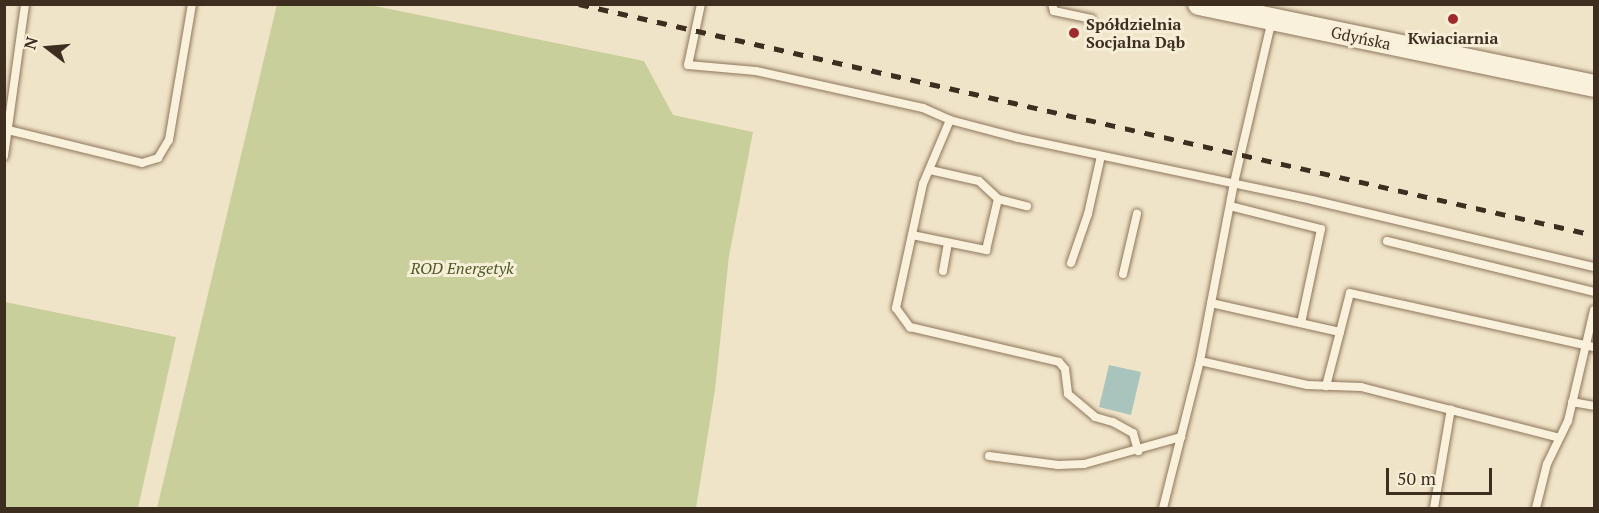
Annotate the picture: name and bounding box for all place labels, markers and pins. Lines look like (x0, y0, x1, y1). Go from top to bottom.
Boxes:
marker: Kwiaciarnia (1446, 12, 1460, 26)
place label: Spółdzielnia Socjalna Dąb (1086, 14, 1185, 52)
marker: Spółdzielnia Socjalna Dąb (1067, 26, 1081, 40)
place label: Kwiaciarnia (1408, 28, 1498, 48)

